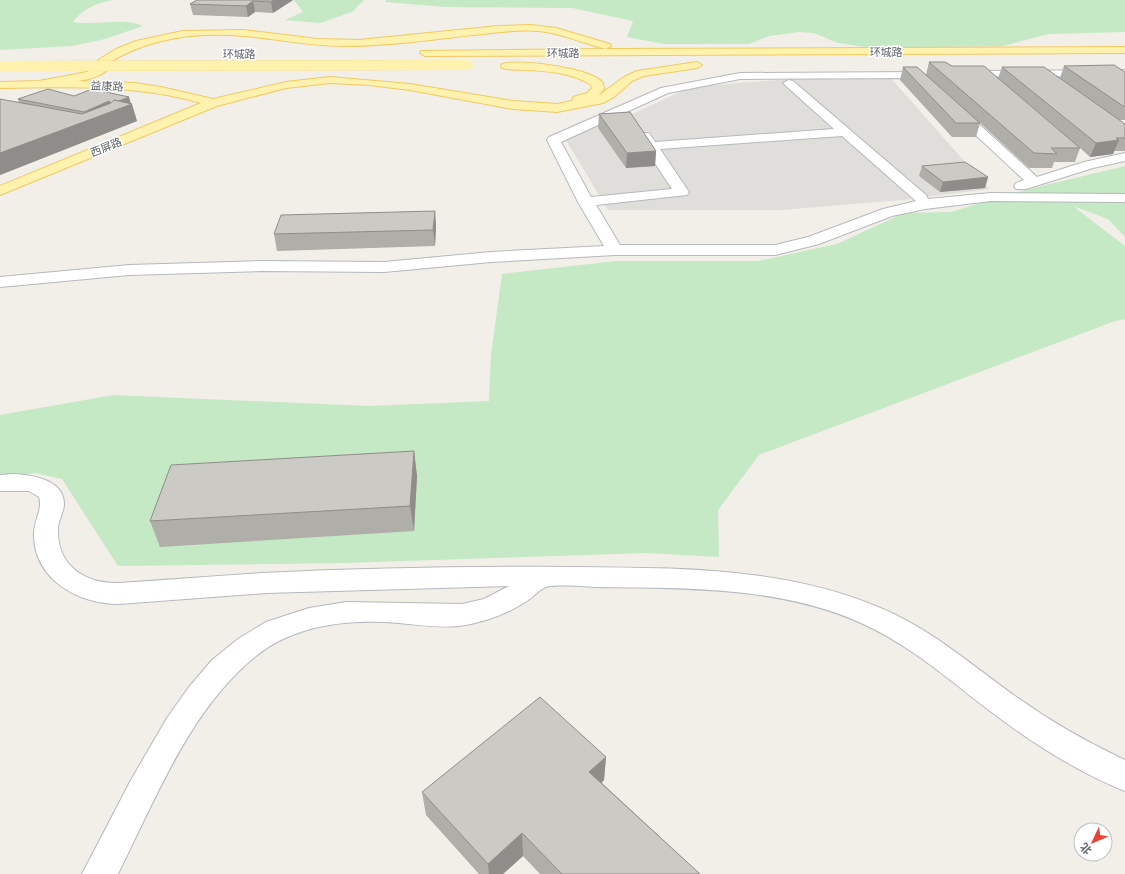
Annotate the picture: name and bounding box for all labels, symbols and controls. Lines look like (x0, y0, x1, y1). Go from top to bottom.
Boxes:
street label: 环城路 (870, 46, 903, 59)
street label: 环城路 (547, 47, 580, 60)
street label: 环城路 (223, 48, 256, 61)
street label: 益康路 (90, 79, 124, 94)
street label: 西屏路 (88, 135, 124, 160)
north arrow (1073, 822, 1113, 862)
text: 北 (1078, 840, 1095, 857)

